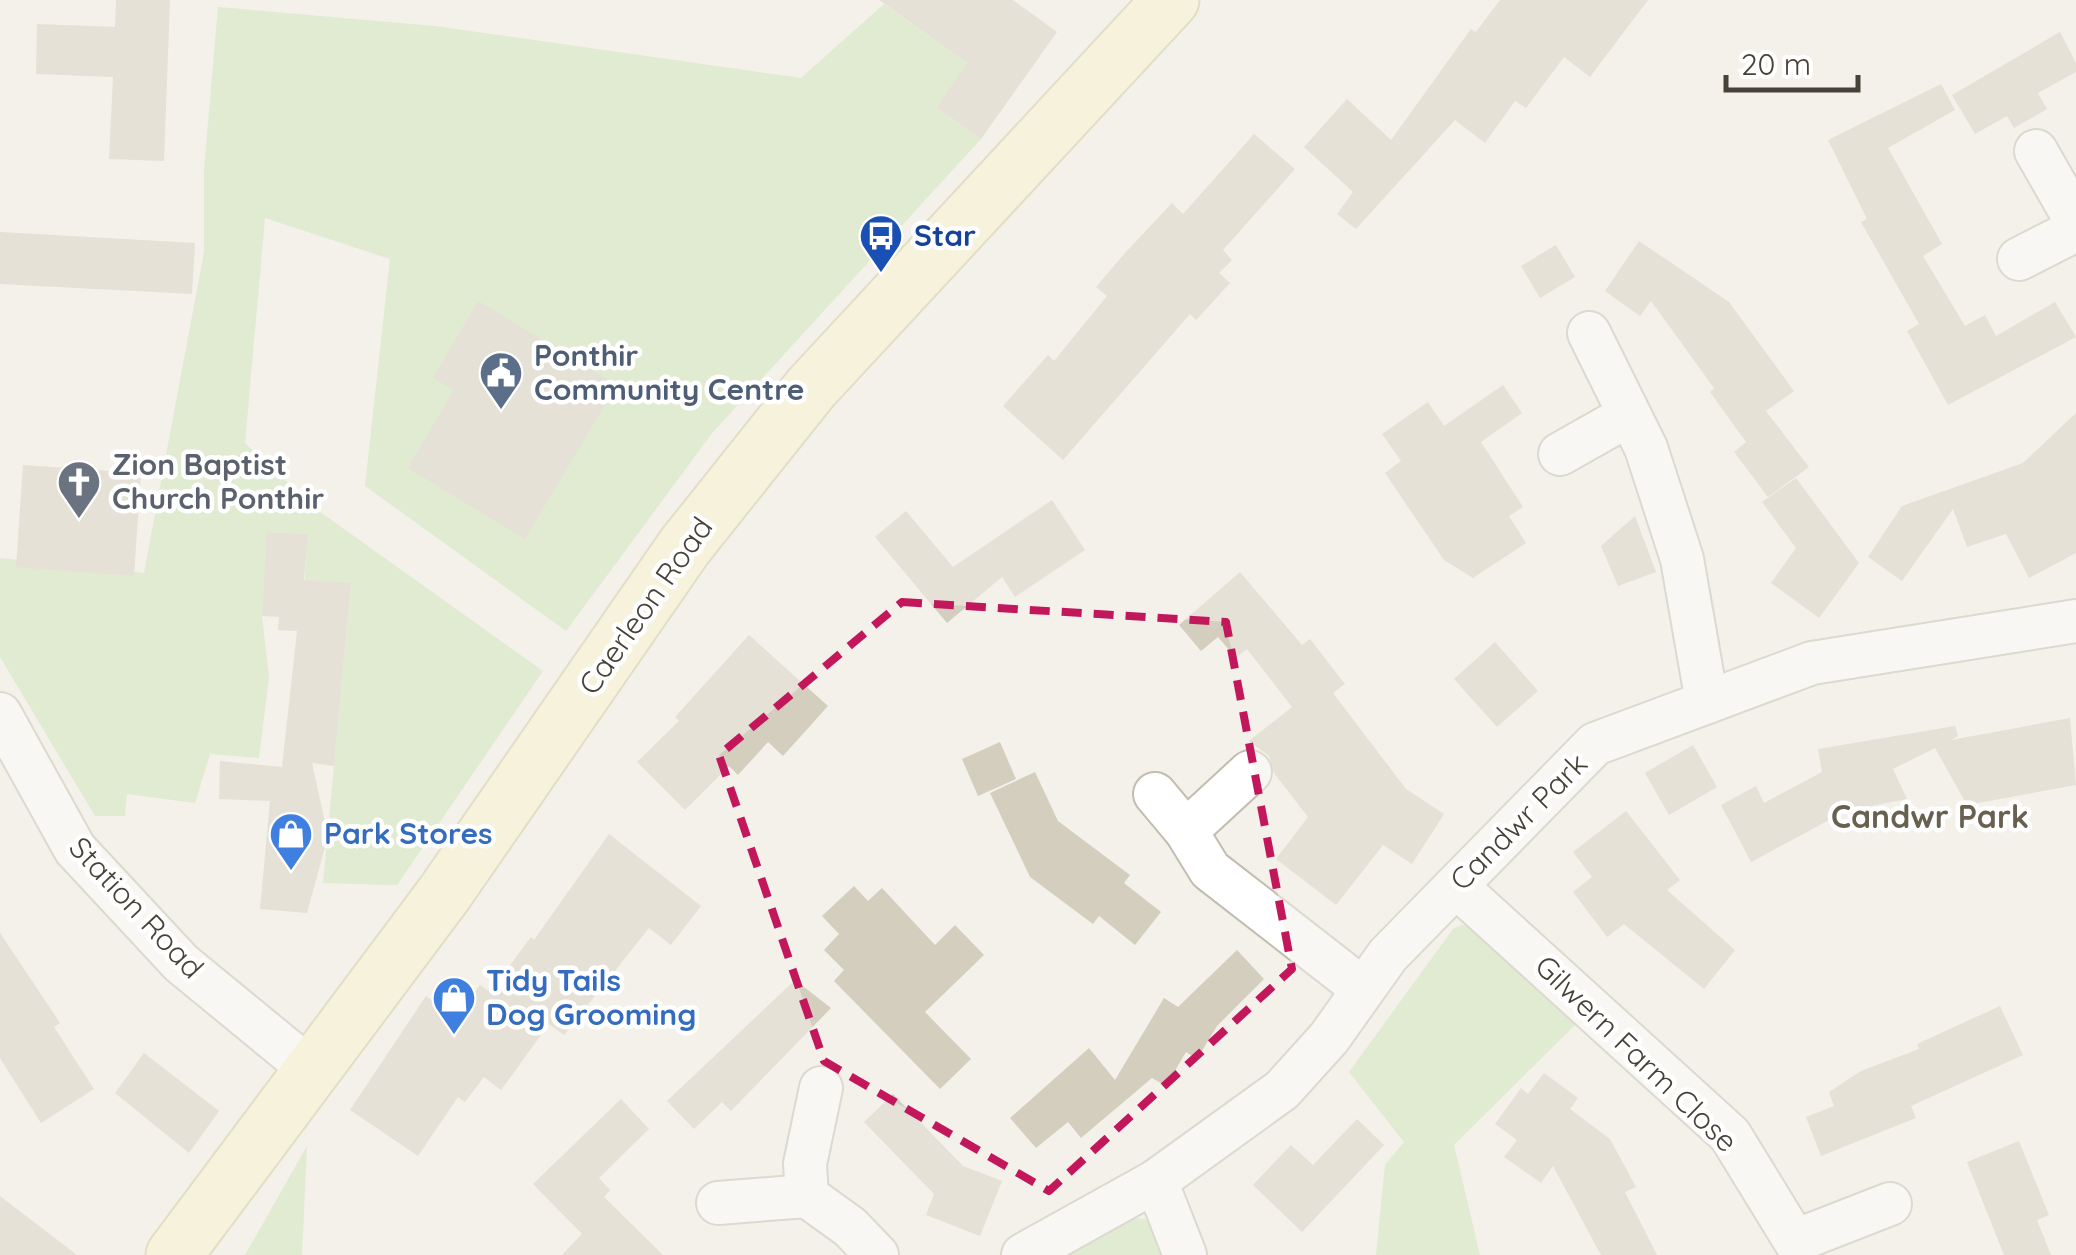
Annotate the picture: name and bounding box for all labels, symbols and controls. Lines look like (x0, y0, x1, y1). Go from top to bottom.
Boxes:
scale bar (1726, 30, 1858, 92)
text: 20 m (1741, 45, 1811, 83)
bus stop icon: Star (858, 213, 904, 274)
place label: Star (914, 216, 976, 254)
place label: Ponthir Community Centre (534, 336, 804, 408)
public building icon: Ponthir Community Centre (478, 350, 524, 411)
place label: Zion Baptist Church Ponthir (112, 445, 324, 517)
church icon: Zion Baptist Church Ponthir (56, 459, 102, 520)
street label: Caerleon Road (570, 509, 720, 701)
street label: Candwr Park (1442, 745, 1595, 898)
district label: Candwr Park (1831, 796, 2029, 836)
shop icon: Park Stores (268, 811, 314, 872)
place label: Park Stores (324, 814, 493, 852)
street label: Station Road (61, 829, 212, 986)
street label: Gilwern Farm Close (1527, 947, 1746, 1160)
place label: Tidy Tails Dog Grooming (486, 961, 696, 1033)
shop icon: Tidy Tails Dog Grooming (431, 975, 477, 1036)

